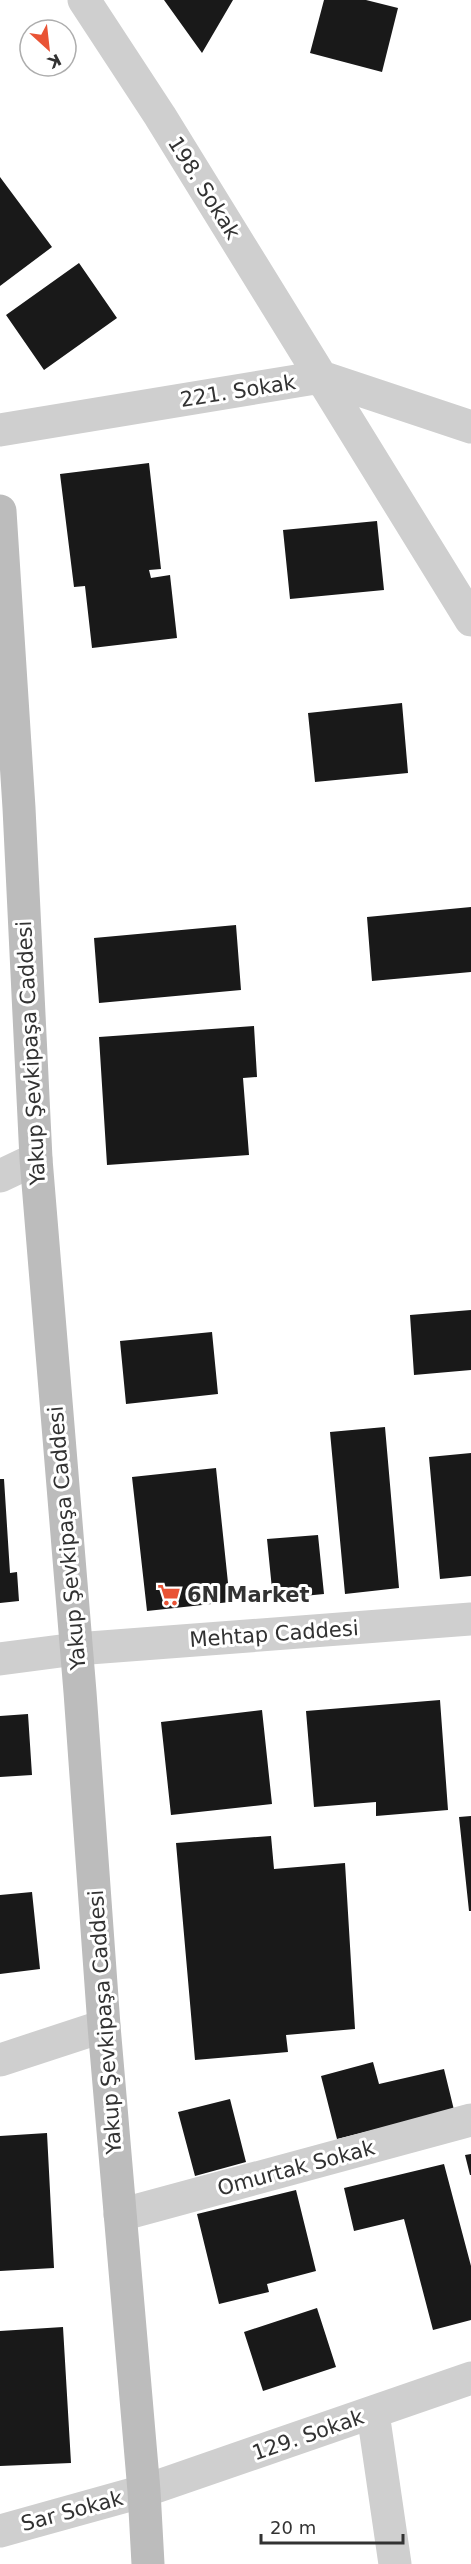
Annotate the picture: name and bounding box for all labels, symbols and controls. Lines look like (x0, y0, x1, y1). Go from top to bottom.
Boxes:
north arrow (18, 18, 78, 78)
text: K (44, 50, 64, 72)
street label: 198. Sokak (163, 132, 245, 244)
street label: 221. Sokak (179, 370, 298, 412)
street label: Yakup Şevkipaşa Caddesi (12, 920, 50, 1187)
street label: Yakup Şevkipaşa Caddesi (44, 1405, 91, 1672)
supermarket icon: 6N Market (156, 1582, 182, 1608)
place label: 6N Market (187, 1583, 310, 1607)
street label: Mehtap Caddesi (189, 1616, 359, 1652)
street label: Yakup Şevkipaşa Caddesi (84, 1889, 126, 2156)
street label: Omurtak Sokak (215, 2135, 378, 2201)
street label: 129. Sokak (249, 2404, 368, 2465)
street label: Sar Sokak (18, 2486, 126, 2536)
scale bar (261, 2507, 404, 2545)
text: 20 m (270, 2517, 316, 2538)

